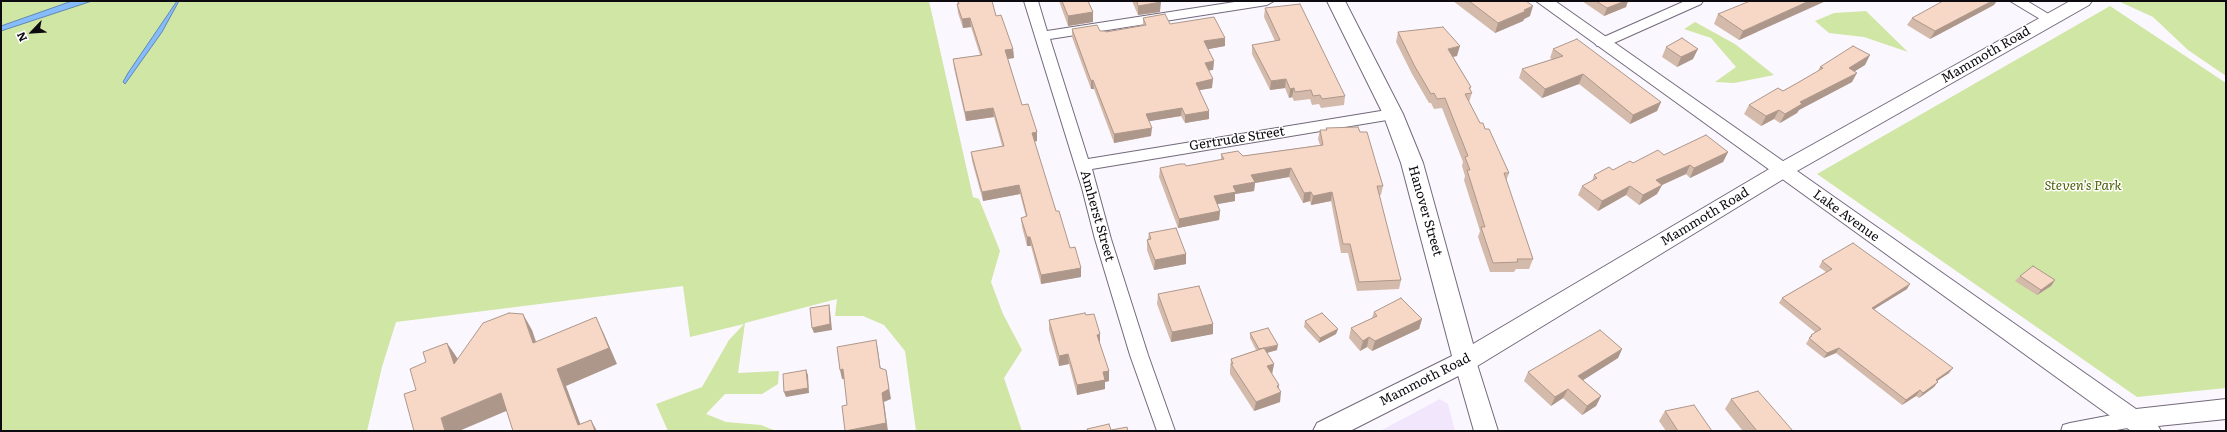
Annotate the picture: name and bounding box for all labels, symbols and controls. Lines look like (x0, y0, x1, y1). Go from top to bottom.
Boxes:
north arrow (12, 12, 52, 52)
street label: Mammoth Road (1939, 23, 2033, 87)
text: N (12, 30, 30, 45)
street label: Gertrude Street (1188, 124, 1286, 154)
street label: Hanover Street (1405, 164, 1445, 258)
street label: Amherst Street (1077, 169, 1117, 263)
park label: Steven's Park (2044, 178, 2122, 194)
street label: Mammoth Road (1658, 185, 1752, 249)
street label: Lake Avenue (1810, 187, 1882, 245)
street label: Mammoth Road (1377, 350, 1473, 410)

